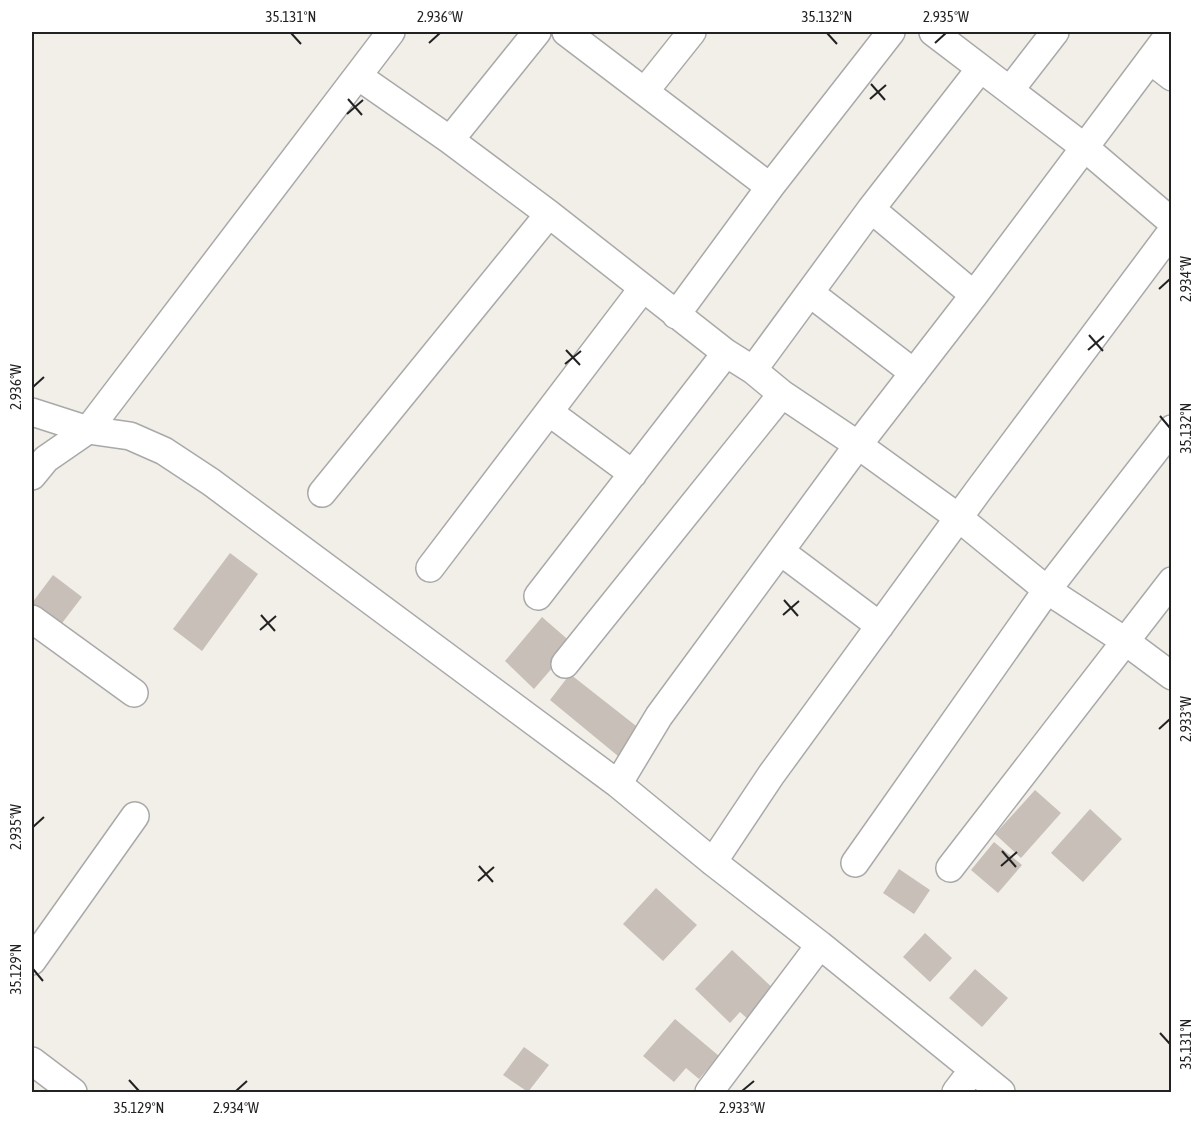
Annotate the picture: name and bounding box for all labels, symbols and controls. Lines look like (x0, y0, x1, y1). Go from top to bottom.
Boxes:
text: 35.131°N (266, 8, 316, 25)
text: 2.936°W (417, 8, 463, 25)
text: 35.132°N (802, 8, 852, 25)
text: 2.935°W (923, 8, 969, 25)
text: 2.934°W (1177, 256, 1194, 302)
text: 2.936°W (7, 364, 24, 410)
text: 35.132°N (1177, 403, 1194, 453)
text: 2.933°W (1177, 696, 1194, 742)
text: 2.935°W (7, 804, 24, 850)
text: 35.129°N (7, 944, 24, 994)
text: 35.131°N (1177, 1019, 1194, 1069)
text: 35.129°N (114, 1099, 164, 1116)
text: 2.934°W (213, 1099, 259, 1116)
text: 2.933°W (719, 1099, 765, 1116)

